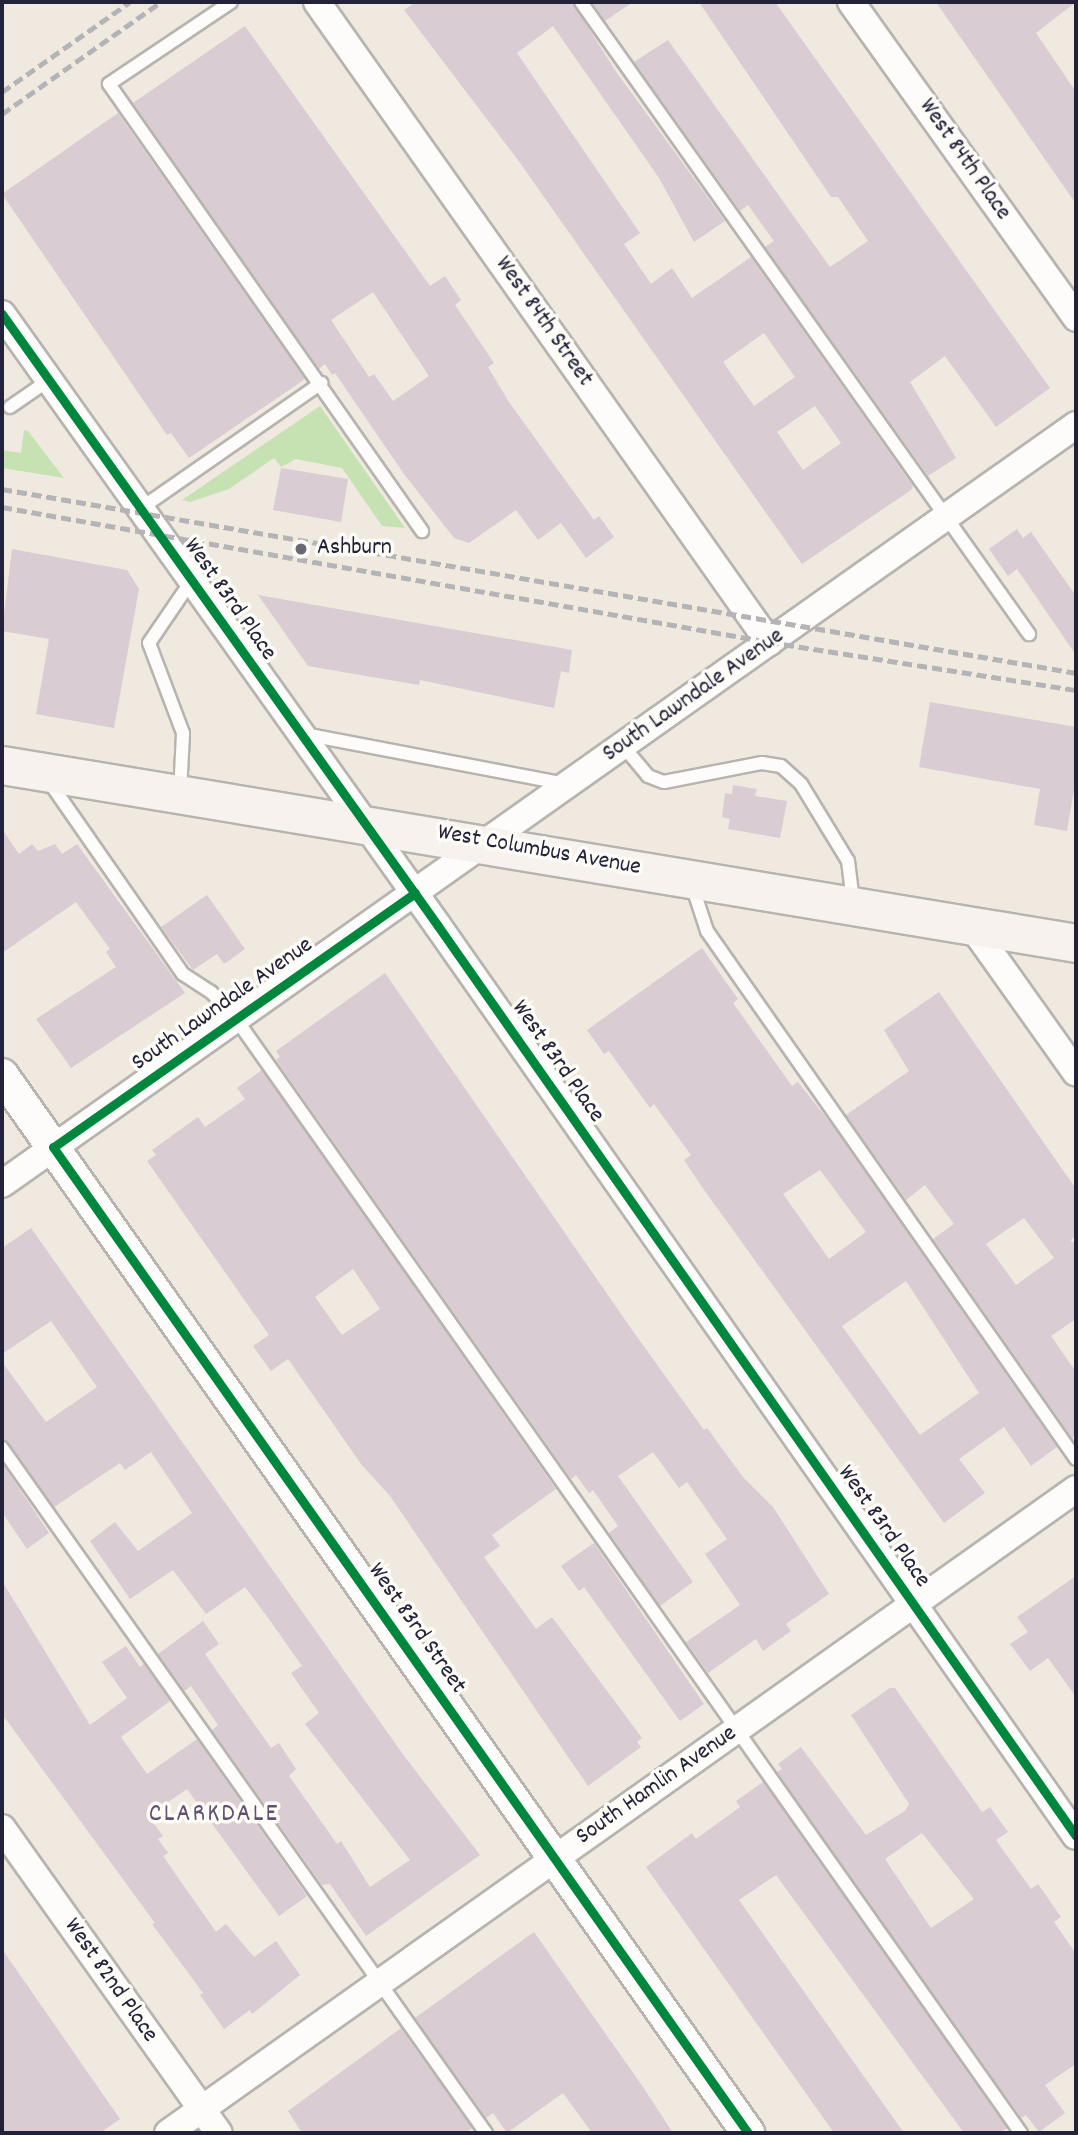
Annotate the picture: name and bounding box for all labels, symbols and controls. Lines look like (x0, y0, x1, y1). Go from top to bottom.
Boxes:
street label: West 84th Place (912, 94, 1016, 226)
street label: West 84th Street (488, 251, 598, 393)
street label: West 83rd Place (176, 533, 282, 667)
place label: Ashburn (317, 535, 392, 563)
marker: Ashburn (291, 539, 311, 559)
street label: South Lawndale Avenue (598, 623, 790, 769)
street label: West Columbus Avenue (435, 819, 643, 883)
street label: South Lawndale Avenue (127, 932, 319, 1078)
street label: West 83rd Place (504, 995, 610, 1129)
street label: West 83rd Place (830, 1460, 936, 1594)
street label: West 83rd Street (360, 1558, 472, 1700)
street label: South Hamlin Avenue (571, 1720, 743, 1852)
district label: CLARKDALE (150, 1799, 278, 1831)
street label: West 82nd Place (57, 1913, 163, 2049)

